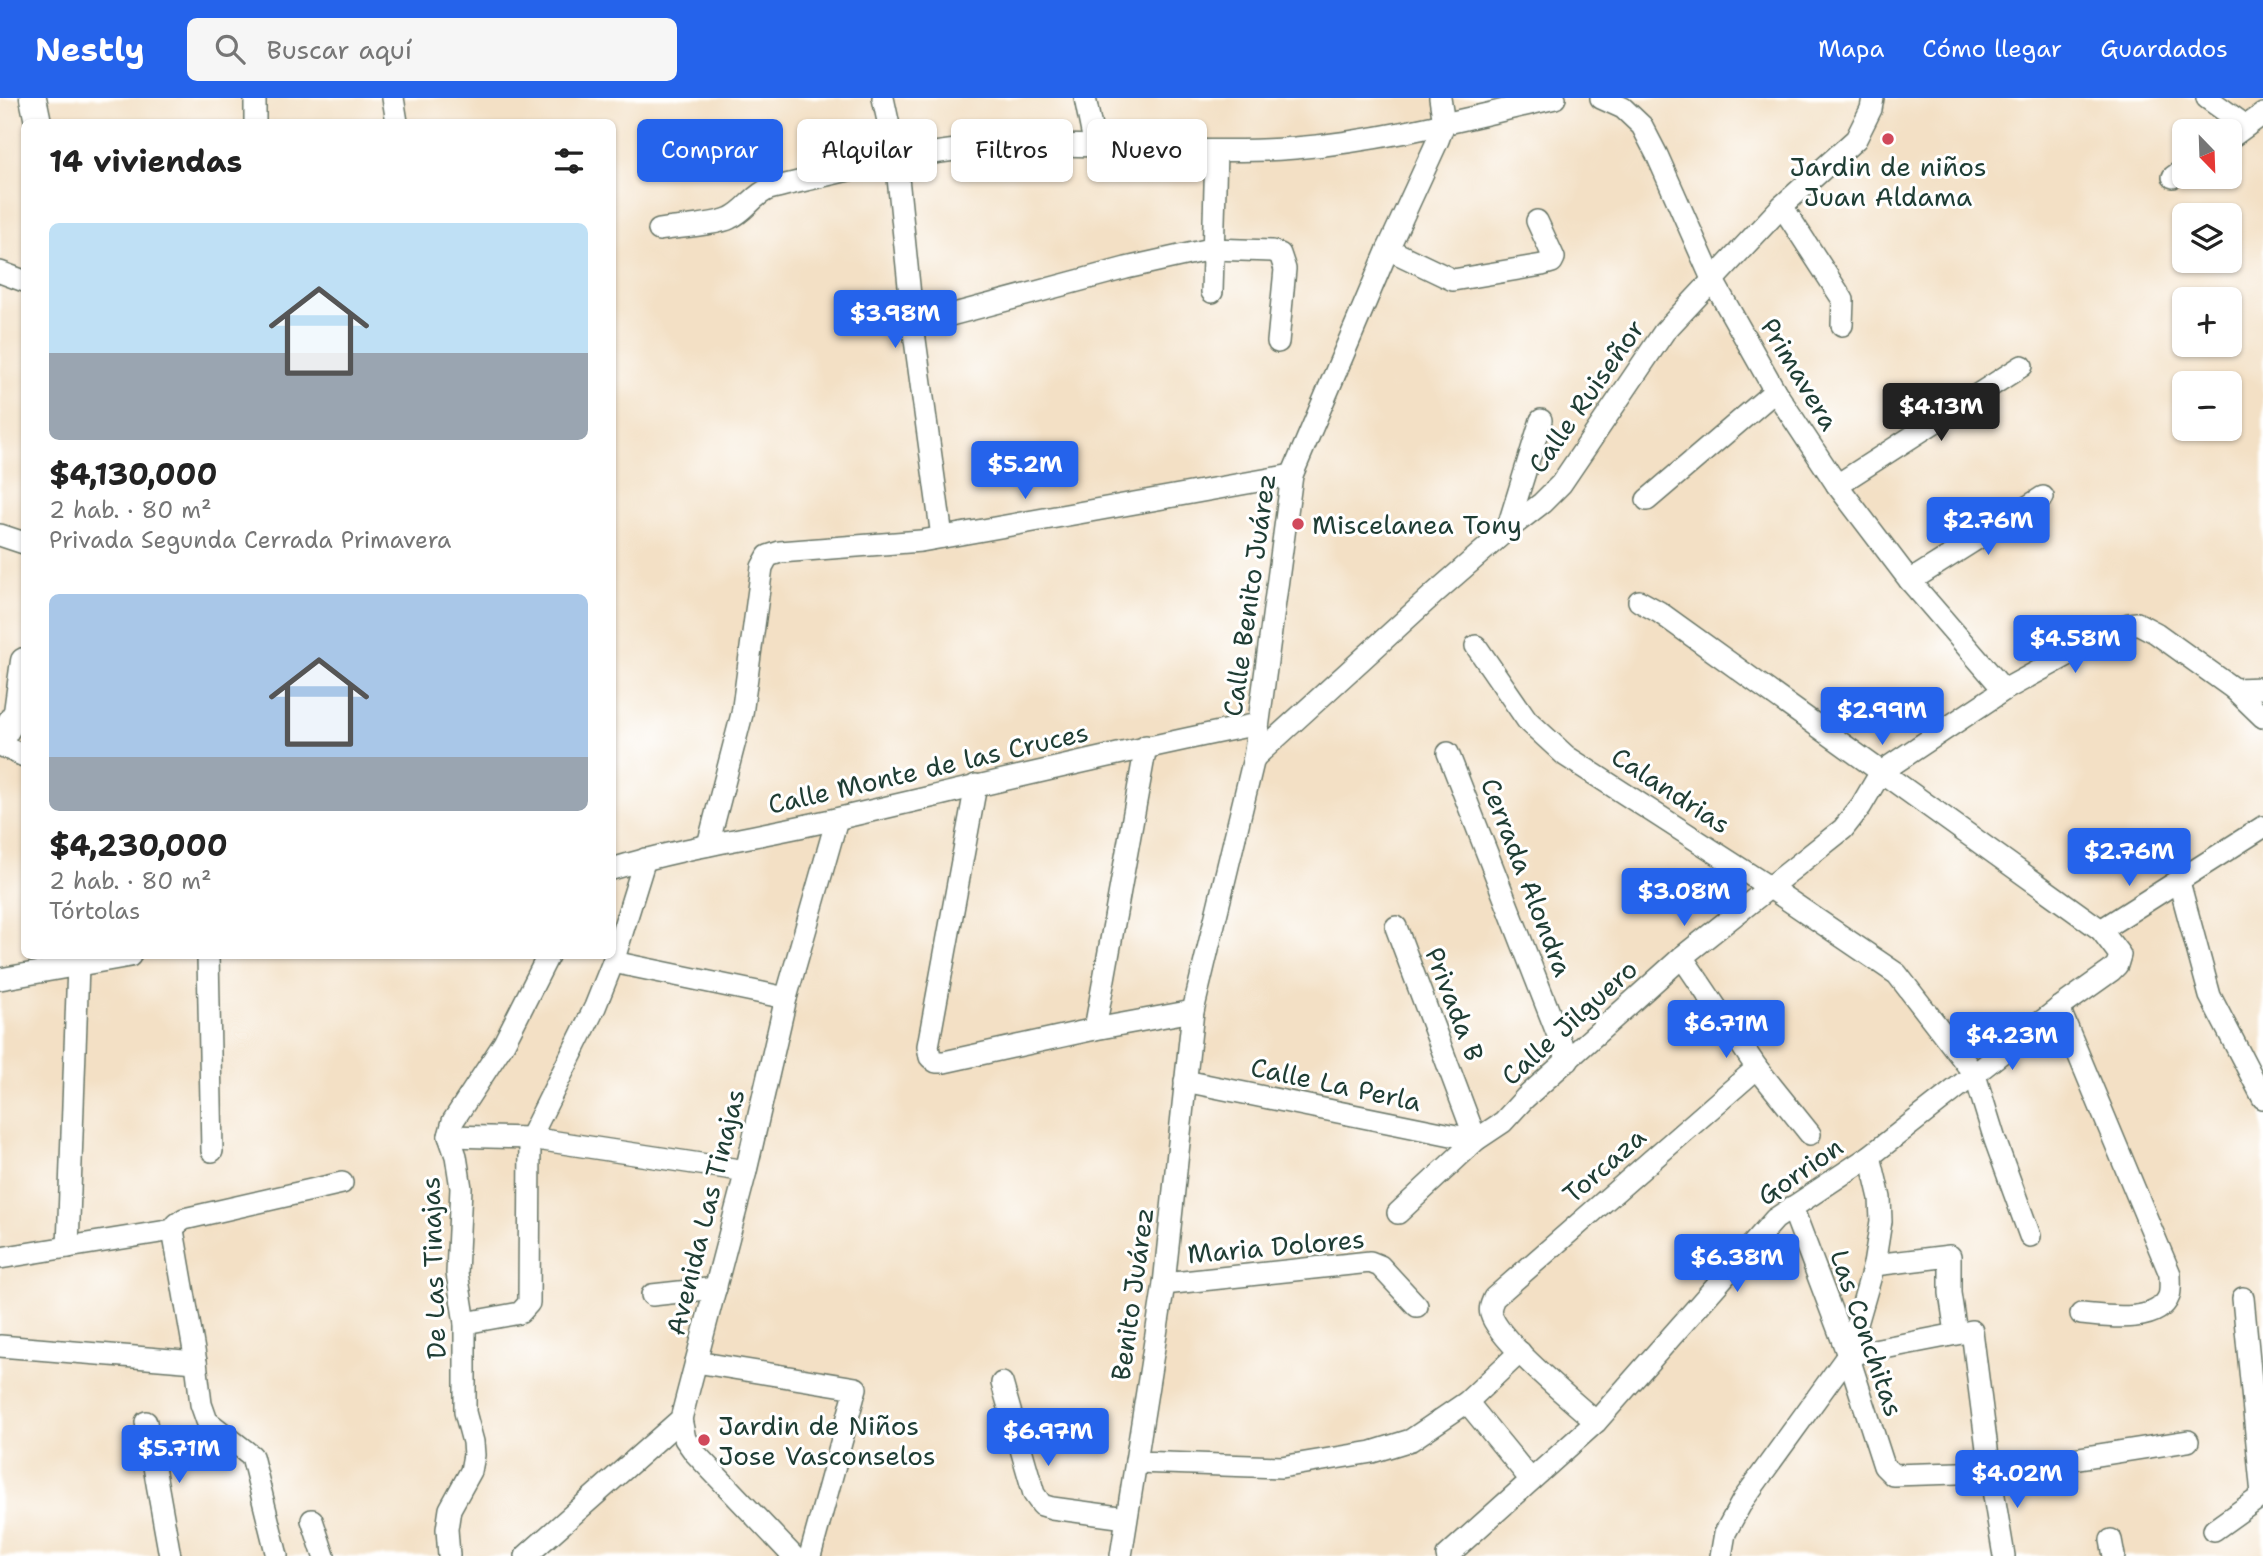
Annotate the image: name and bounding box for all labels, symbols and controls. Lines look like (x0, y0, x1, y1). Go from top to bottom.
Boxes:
search box (187, 18, 677, 81)
text: Nestly (35, 27, 145, 72)
icon: search (211, 30, 249, 68)
text: Buscar aquí (267, 32, 412, 67)
text: Mapa (1818, 33, 1884, 65)
text: Cómo llegar (1922, 33, 2062, 65)
text: Guardados (2100, 33, 2228, 65)
chip: Comprar (637, 119, 783, 182)
chip: Alquilar (797, 119, 937, 182)
chip: Filtros (951, 119, 1073, 182)
chip: Nuevo (1087, 119, 1207, 182)
north arrow (2172, 119, 2242, 189)
map controls (2172, 119, 2242, 441)
marker: Jardin de niños Juan Aldama (1880, 131, 1896, 147)
text: 14 viviendas (49, 141, 242, 182)
icon: filters (550, 142, 588, 180)
place label: Jardin de niños Juan Aldama (1789, 149, 1987, 214)
button: layers (2172, 203, 2242, 273)
icon: home (256, 268, 382, 394)
button: + (2172, 287, 2242, 357)
pin: $3.98M (838, 290, 952, 350)
text: $3.98M (850, 298, 940, 328)
street label: Primavera (1753, 311, 1847, 437)
street label: Calle Ruiseñor (1520, 312, 1652, 480)
button: − (2172, 371, 2242, 441)
pin: $4.13M (1884, 384, 1998, 443)
text: $4.13M (1899, 391, 1983, 421)
pin: $5.2M (976, 442, 1074, 501)
text: $5.2M (987, 449, 1063, 479)
text: $4,130,000 (49, 454, 218, 495)
street label: Calle Benito Juárez (1215, 471, 1283, 719)
text: 2 hab. · 80 m² (49, 495, 212, 525)
pin: $2.76M (1931, 498, 2045, 557)
text: $2.76M (1943, 505, 2033, 535)
place label: Miscelanea Tony (1312, 507, 1522, 542)
marker: Miscelanea Tony (1290, 516, 1306, 532)
text: Privada Segunda Cerrada Primavera (49, 525, 451, 555)
pin: $4.58M (2018, 616, 2132, 675)
text: $4.58M (2029, 623, 2121, 653)
icon: home (256, 639, 382, 765)
pin: $2.99M (1825, 688, 1939, 747)
text: $2.99M (1837, 695, 1927, 725)
street label: Calle Monte de las Cruces (764, 714, 1092, 822)
street label: Calandrias (1605, 739, 1737, 841)
street label: Cerrada Alondra (1473, 773, 1581, 981)
text: $4,230,000 (49, 825, 228, 866)
pin: $2.76M (2072, 828, 2186, 888)
text: $2.76M (2084, 836, 2174, 866)
text: 2 hab. · 80 m² (49, 866, 212, 896)
pin: $3.08M (1627, 868, 1741, 928)
text: $3.08M (1638, 876, 1730, 906)
text: Tórtolas (49, 896, 140, 926)
street label: Privada B (1417, 942, 1493, 1066)
street label: Calle Jilguero (1493, 951, 1645, 1093)
pin: $6.71M (1669, 1000, 1783, 1060)
text: $6.71M (1684, 1008, 1768, 1038)
pin: $4.23M (1955, 1012, 2069, 1072)
text: $4.23M (1966, 1020, 2058, 1050)
street label: Calle La Perla (1248, 1049, 1424, 1119)
street label: Avenida Las Tinajas (657, 1085, 753, 1339)
street label: Torcaza (1555, 1119, 1653, 1211)
street label: Gorrion (1750, 1129, 1850, 1213)
street label: De Las Tinajas (412, 1176, 454, 1360)
street label: Benito Juárez (1103, 1205, 1161, 1383)
street label: Maria Dolores (1186, 1221, 1366, 1271)
pin: $6.38M (1680, 1234, 1794, 1294)
text: $6.38M (1690, 1242, 1784, 1272)
street label: Las Conchitas (1822, 1245, 1912, 1421)
place label: Jardin de Niños Jose Vasconselos (718, 1408, 936, 1473)
pin: $6.97M (991, 1408, 1105, 1468)
text: $6.97M (1003, 1416, 1093, 1446)
pin: $5.71M (122, 1426, 236, 1485)
marker: Jardin de Niños Jose Vasconselos (696, 1432, 712, 1448)
text: $5.71M (138, 1433, 220, 1463)
pin: $4.02M (1960, 1450, 2074, 1510)
text: $4.02M (1971, 1458, 2063, 1488)

